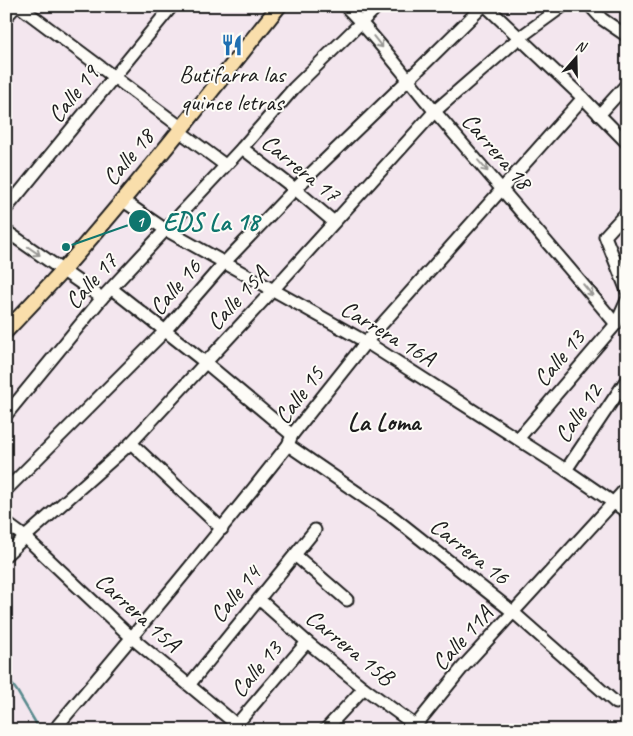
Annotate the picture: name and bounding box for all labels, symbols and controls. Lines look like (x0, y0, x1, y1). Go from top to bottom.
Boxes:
restaurant icon: Butifarra las quince letras (219, 32, 245, 58)
north arrow (550, 32, 600, 82)
one-way arrow (372, 36, 383, 49)
text: N (573, 37, 589, 57)
street label: Calle 19 (41, 58, 107, 129)
place label: Butifarra las quince letras (179, 59, 287, 117)
street label: Carrera 18 (455, 106, 540, 198)
street label: Calle 18 (96, 121, 162, 192)
street label: Carrera 17 (256, 127, 347, 210)
one-way arrow (477, 160, 488, 173)
callout: EDS La 18 (128, 201, 269, 241)
text: EDS La 18 (163, 206, 262, 238)
text: 1 (137, 213, 146, 232)
one-way arrow (27, 246, 41, 256)
street label: Calle 17 (58, 246, 125, 315)
street label: Calle 16 (142, 252, 208, 321)
street label: Calle 15A (200, 259, 275, 336)
one-way arrow (582, 284, 593, 297)
street label: Carrera 16A (335, 293, 441, 373)
street label: Calle 13 (527, 322, 593, 393)
street label: Calle 15 (267, 359, 331, 430)
street label: Calle 12 (547, 376, 610, 448)
district label: La Loma (348, 406, 423, 438)
street label: Carrera 16 (424, 511, 517, 592)
street label: Calle 14 (203, 558, 269, 629)
street label: Carrera 15A (89, 566, 188, 659)
street label: Calle 11A (425, 599, 500, 677)
street label: Carrera 15B (300, 602, 402, 693)
street label: Calle 13 (224, 633, 290, 704)

